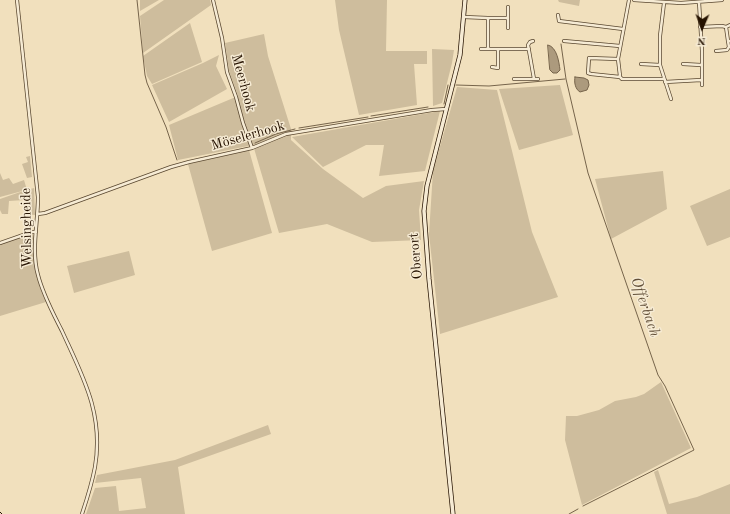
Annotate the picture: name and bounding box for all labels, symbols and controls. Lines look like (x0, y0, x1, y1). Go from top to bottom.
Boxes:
north arrow (682, 8, 722, 48)
text: N (697, 35, 706, 46)
street label: Meerhook (227, 52, 259, 114)
street label: Möselerhook (209, 117, 287, 155)
street label: Welsingheide (18, 188, 36, 268)
street label: Oberort (406, 232, 426, 280)
water label: Offerbach (626, 275, 664, 339)

